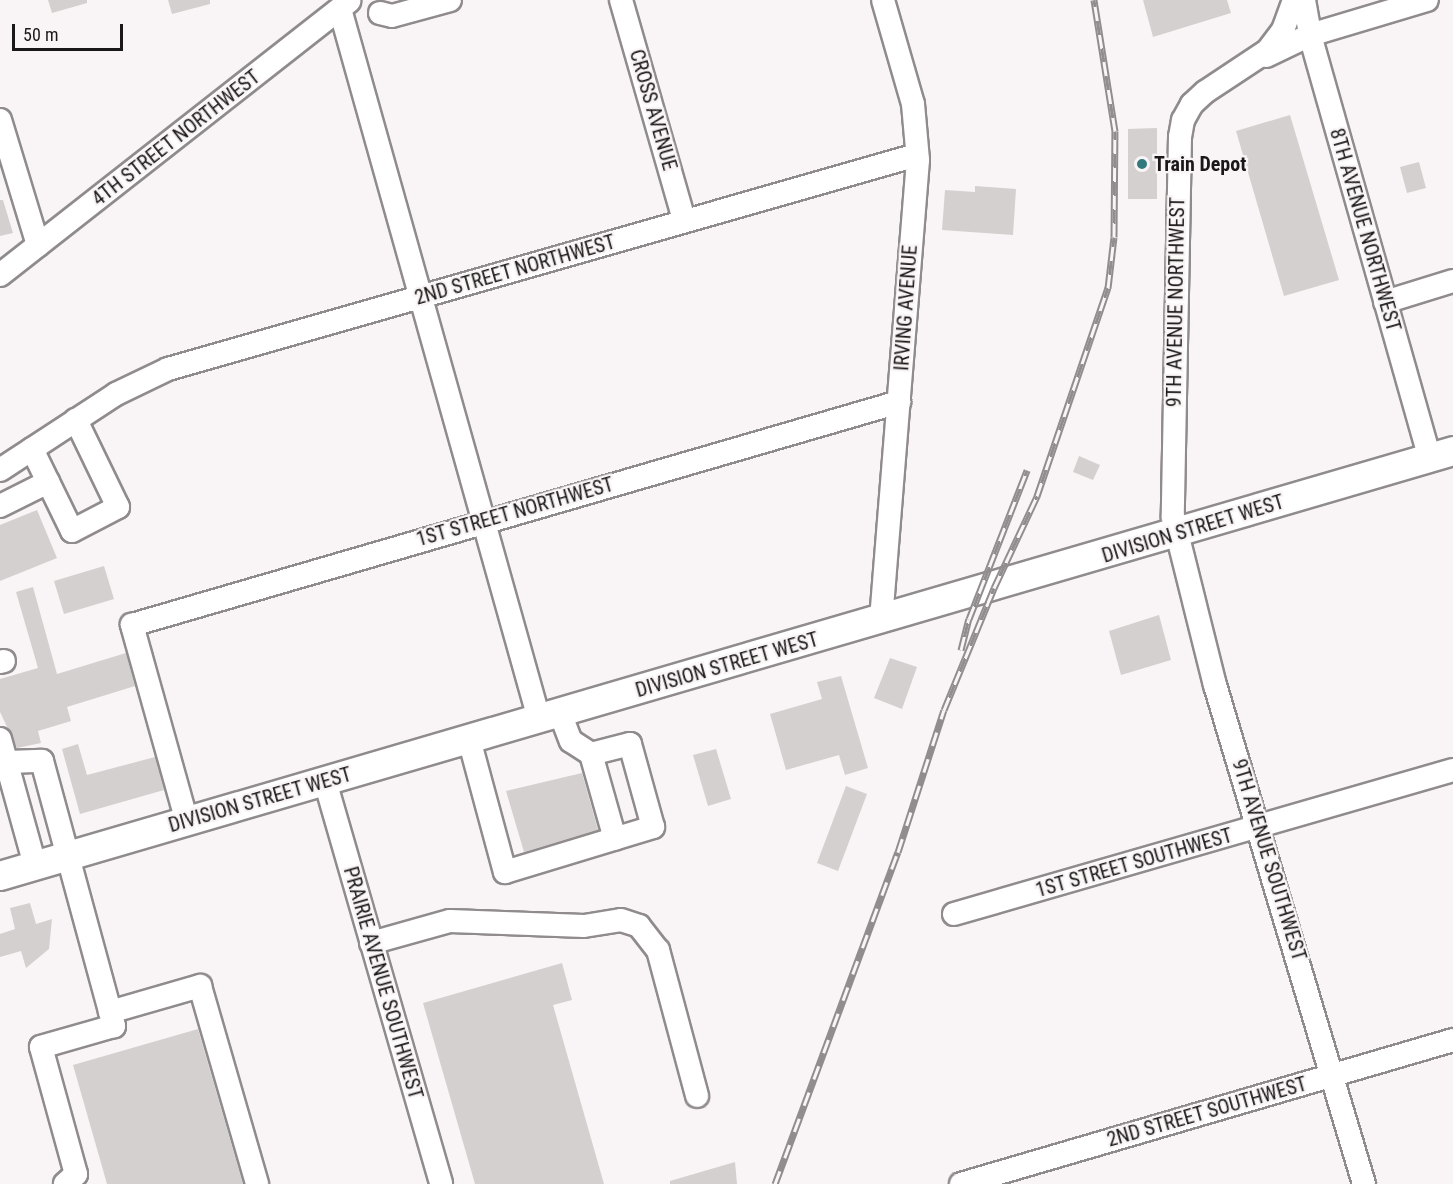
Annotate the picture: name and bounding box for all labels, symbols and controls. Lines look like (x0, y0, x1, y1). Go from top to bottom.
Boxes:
scale bar (15, 12, 126, 50)
text: 50 m (23, 24, 58, 45)
street label: CROSS AVENUE (624, 47, 682, 173)
street label: 4TH STREET NORTHWEST (87, 65, 265, 211)
street label: 8TH AVENUE NORTHWEST (1324, 126, 1406, 334)
place label: Train Depot (1154, 152, 1246, 176)
marker: Train Depot (1135, 157, 1149, 171)
street label: 9TH AVENUE NORTHWEST (1162, 197, 1190, 407)
street label: 2ND STREET NORTHWEST (412, 230, 618, 310)
street label: IRVING AVENUE (890, 244, 922, 372)
street label: 1ST STREET NORTHWEST (413, 472, 617, 552)
street label: DIVISION STREET WEST (1099, 490, 1287, 568)
street label: DIVISION STREET WEST (633, 627, 821, 703)
street label: 9TH AVENUE SOUTHWEST (1227, 756, 1311, 964)
street label: DIVISION STREET WEST (166, 762, 354, 838)
street label: 1ST STREET SOUTHWEST (1033, 823, 1235, 903)
street label: PRAIRIE AVENUE SOUTHWEST (338, 864, 428, 1102)
street label: 2ND STREET SOUTHWEST (1104, 1072, 1310, 1152)

